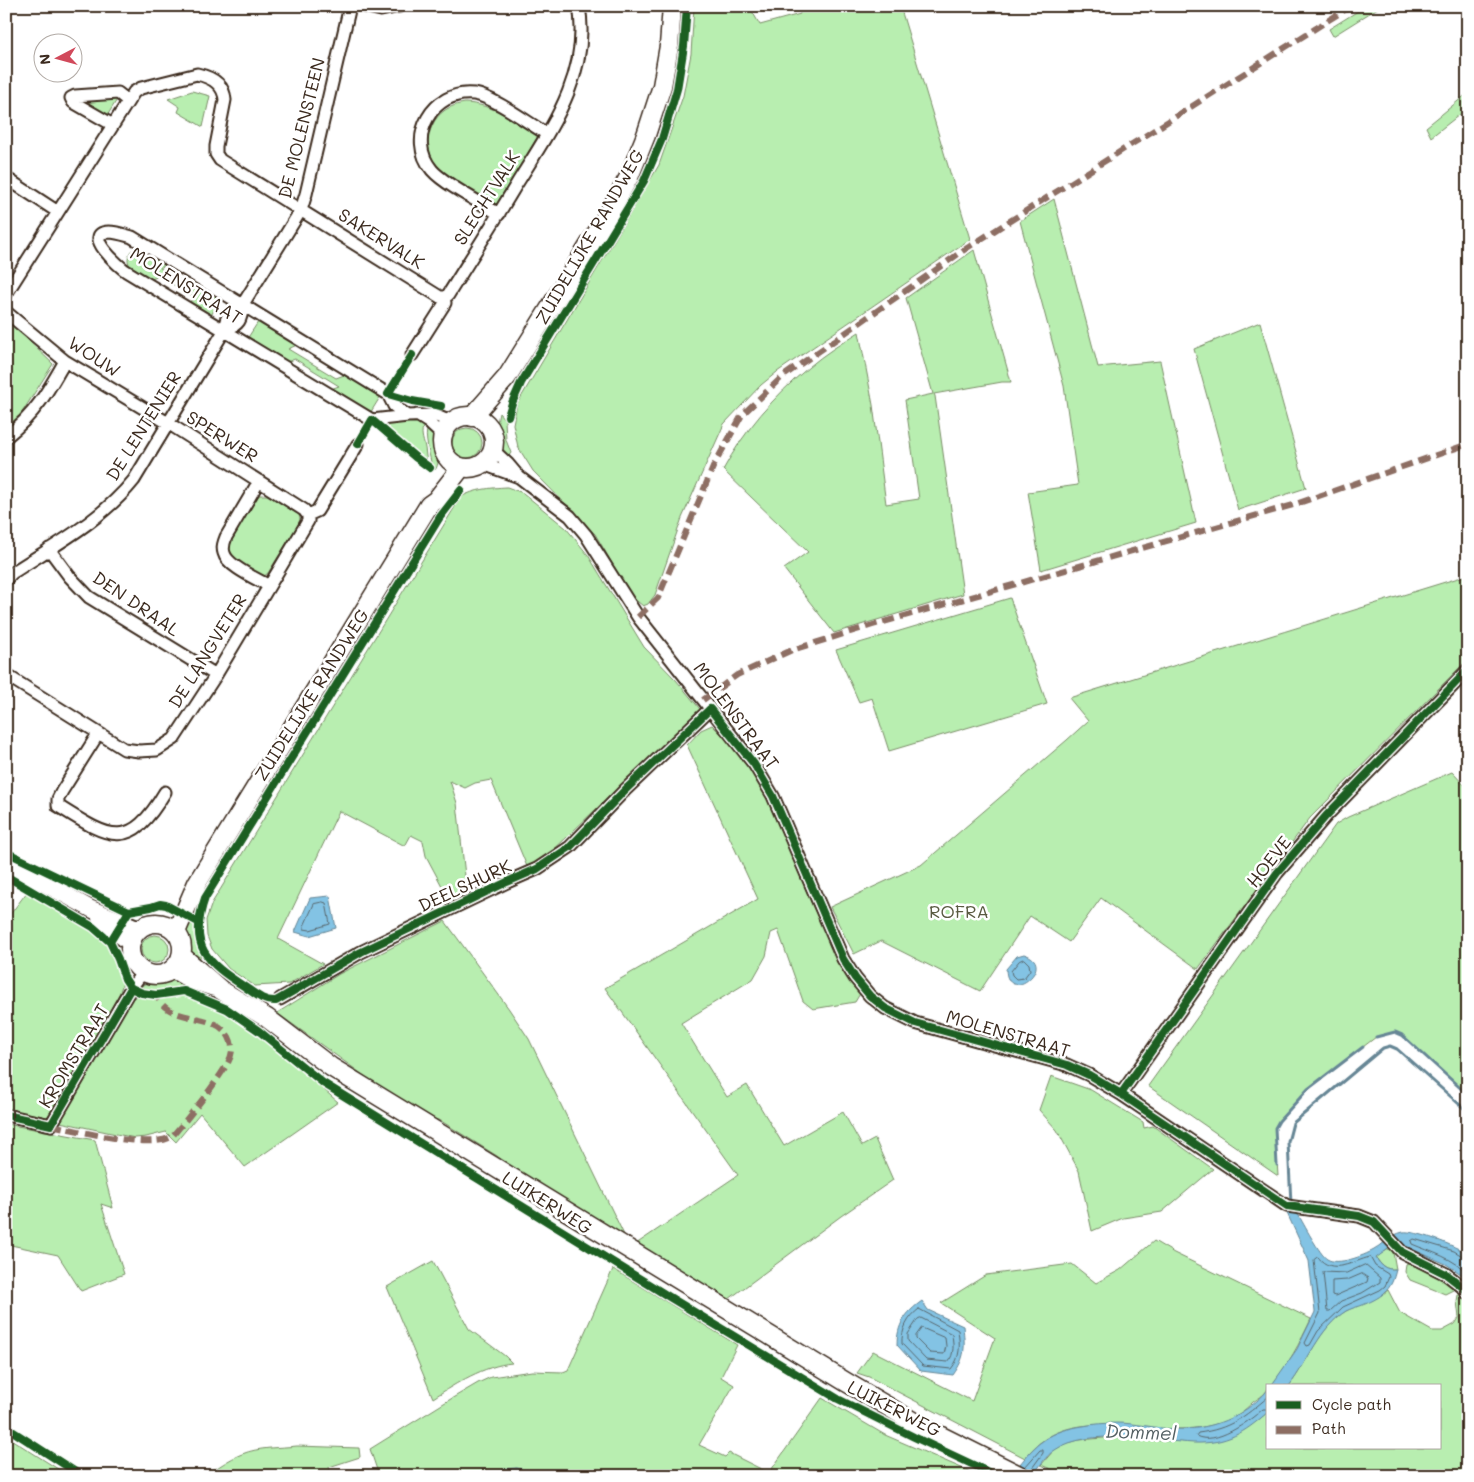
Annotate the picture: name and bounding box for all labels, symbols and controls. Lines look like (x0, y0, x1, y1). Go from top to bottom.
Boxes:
north arrow (32, 32, 82, 82)
text: N (35, 53, 55, 66)
street label: DE MOLENSTEEN (272, 55, 330, 201)
street label: ZUIDELIJKE RANDWEG (529, 145, 649, 328)
street label: SLECHTVALK (448, 146, 525, 249)
street label: SAKERVALK (334, 202, 429, 274)
street label: MOLENSTRAAT (126, 241, 247, 329)
street label: WOUW (64, 330, 125, 382)
street label: DE LENTENIER (100, 366, 186, 485)
street label: SPERWER (182, 405, 263, 468)
street label: DEN DRAAL (88, 565, 185, 641)
street label: DE LANGVETER (162, 589, 252, 712)
street label: ZUIDELIJKE RANDWEG (249, 604, 374, 785)
street label: MOLENSTRAAT (689, 657, 785, 774)
street label: HOEVE (1241, 831, 1296, 892)
street label: DEELSHURK (414, 853, 515, 917)
park label: ROFRA (929, 899, 989, 923)
street label: KROMSTRAAT (33, 999, 114, 1112)
street label: MOLENSTRAAT (943, 1004, 1073, 1062)
street label: LUIKERWEG (498, 1165, 597, 1239)
street label: LUIKERWEG (844, 1374, 945, 1442)
legend (1266, 1384, 1442, 1450)
text: Cycle path (1312, 1394, 1391, 1414)
water label: Dommel (1105, 1418, 1177, 1445)
text: Path (1312, 1418, 1346, 1438)

